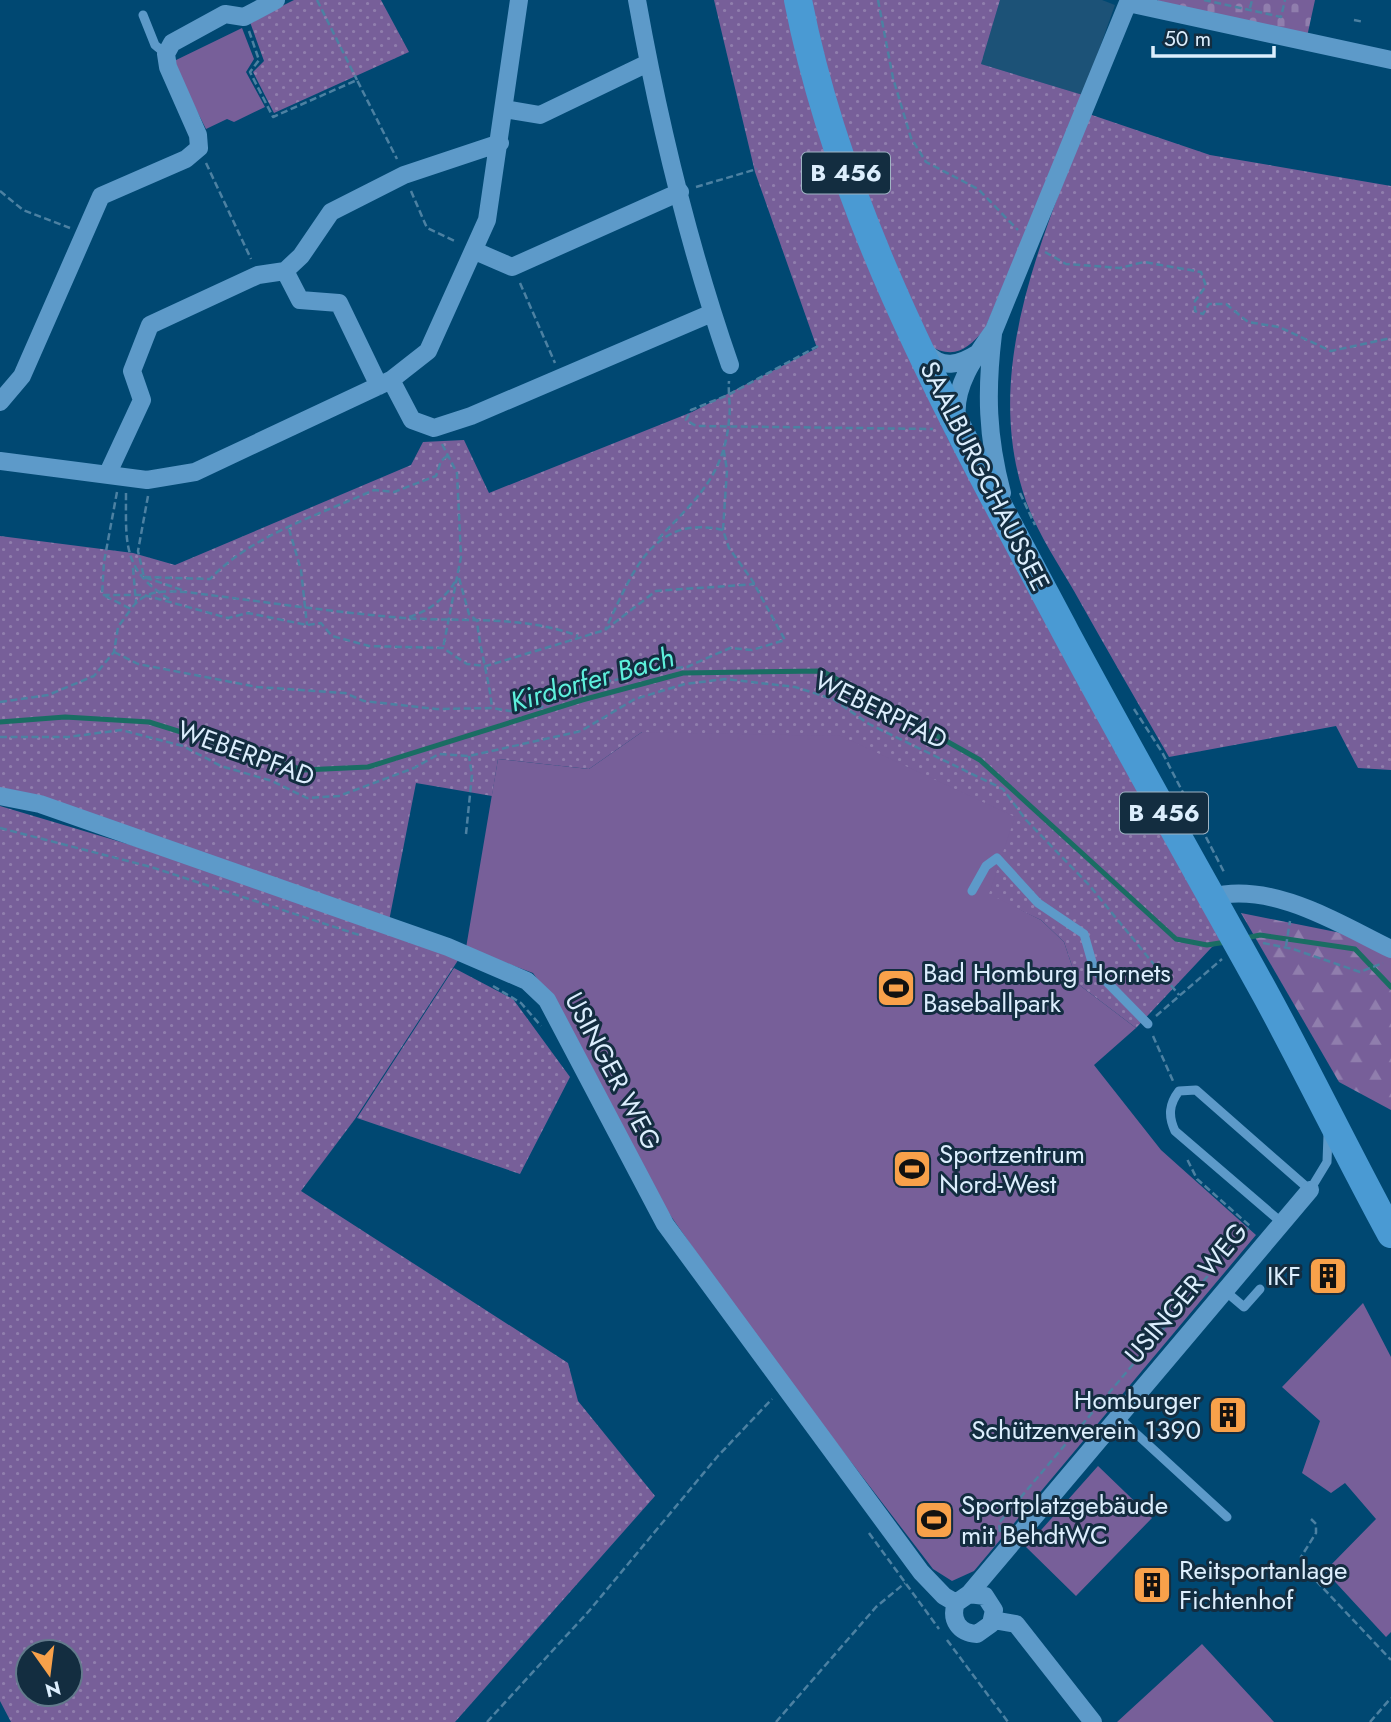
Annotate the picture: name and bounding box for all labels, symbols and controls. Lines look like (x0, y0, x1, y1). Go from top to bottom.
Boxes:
scale bar (1153, 14, 1274, 58)
text: 50 m (1164, 24, 1211, 54)
road number: B 456 (802, 153, 890, 194)
street label: SAALBURGCHAUSSEE (911, 354, 1059, 598)
water label: Kirdorfer Bach (505, 637, 679, 722)
street label: WEBERPFAD (808, 661, 954, 759)
street label: WEBERPFAD (172, 711, 320, 795)
road number: B 456 (1120, 792, 1208, 834)
place label: Bad Homburg Hornets Baseballpark (923, 954, 1171, 1022)
sports icon: Bad Homburg Hornets Baseballpark (875, 967, 917, 1009)
street label: USINGER WEG (555, 985, 671, 1157)
place label: Sportzentrum Nord-West (939, 1135, 1085, 1203)
sports icon: Sportzentrum Nord-West (891, 1148, 933, 1190)
street label: USINGER WEG (1116, 1214, 1256, 1372)
building icon: IKF (1307, 1255, 1349, 1297)
place label: IKF (1267, 1257, 1301, 1295)
place label: Homburger Schützenverein 1390 (971, 1381, 1201, 1449)
building icon: Homburger Schützenverein 1390 (1207, 1394, 1249, 1436)
place label: Sportplatzgebäude mit BehdtWC (961, 1486, 1168, 1554)
sports icon: Sportplatzgebäude mit BehdtWC (913, 1499, 955, 1541)
place label: Reitsportanlage Fichtenhof (1179, 1551, 1347, 1619)
building icon: Reitsportanlage Fichtenhof (1131, 1564, 1173, 1606)
north arrow (14, 1638, 84, 1708)
text: N (42, 1674, 64, 1704)

